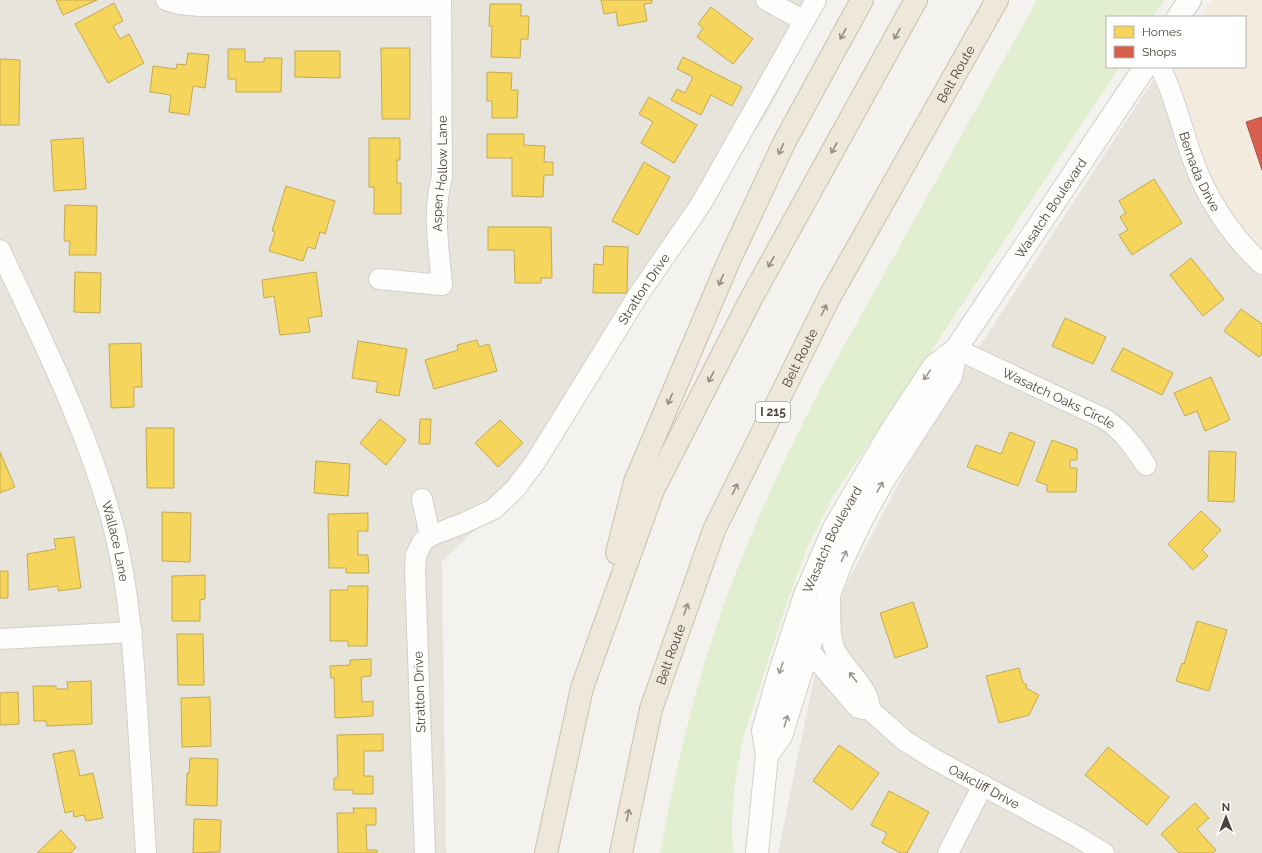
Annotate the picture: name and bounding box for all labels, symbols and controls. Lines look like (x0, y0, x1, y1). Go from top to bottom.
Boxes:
legend (1106, 16, 1246, 68)
text: Homes (1142, 25, 1182, 39)
one-way arrow (839, 28, 846, 40)
one-way arrow (893, 28, 900, 40)
street label: Belt Route (934, 43, 978, 105)
text: Shops (1142, 45, 1177, 59)
street label: Aspen Hollow Lane (430, 115, 451, 232)
street label: Bernada Drive (1176, 130, 1223, 215)
one-way arrow (777, 142, 784, 154)
one-way arrow (830, 142, 837, 154)
street label: Wasatch Boulevard (1012, 156, 1090, 261)
street label: Stratton Drive (615, 250, 673, 327)
one-way arrow (767, 256, 775, 268)
one-way arrow (717, 273, 725, 285)
one-way arrow (821, 304, 828, 316)
street label: Belt Route (779, 326, 821, 390)
street label: Wasatch Oaks Circle (1000, 365, 1119, 432)
one-way arrow (923, 369, 931, 380)
one-way arrow (707, 371, 714, 383)
one-way arrow (666, 393, 674, 405)
road number: I 215 (756, 402, 790, 422)
one-way arrow (877, 481, 885, 493)
one-way arrow (732, 483, 739, 495)
street label: Wasatch Boulevard (800, 484, 865, 595)
street label: Wallace Lane (99, 499, 132, 583)
one-way arrow (841, 550, 848, 562)
one-way arrow (683, 604, 691, 616)
street label: Belt Route (653, 622, 688, 687)
street label: Stratton Drive (411, 650, 428, 733)
one-way arrow (777, 661, 784, 674)
one-way arrow (849, 672, 858, 683)
one-way arrow (783, 715, 790, 728)
street label: Oakcliff Drive (946, 761, 1022, 812)
north arrow (1206, 797, 1246, 837)
text: N (1222, 801, 1230, 814)
one-way arrow (625, 809, 633, 822)

